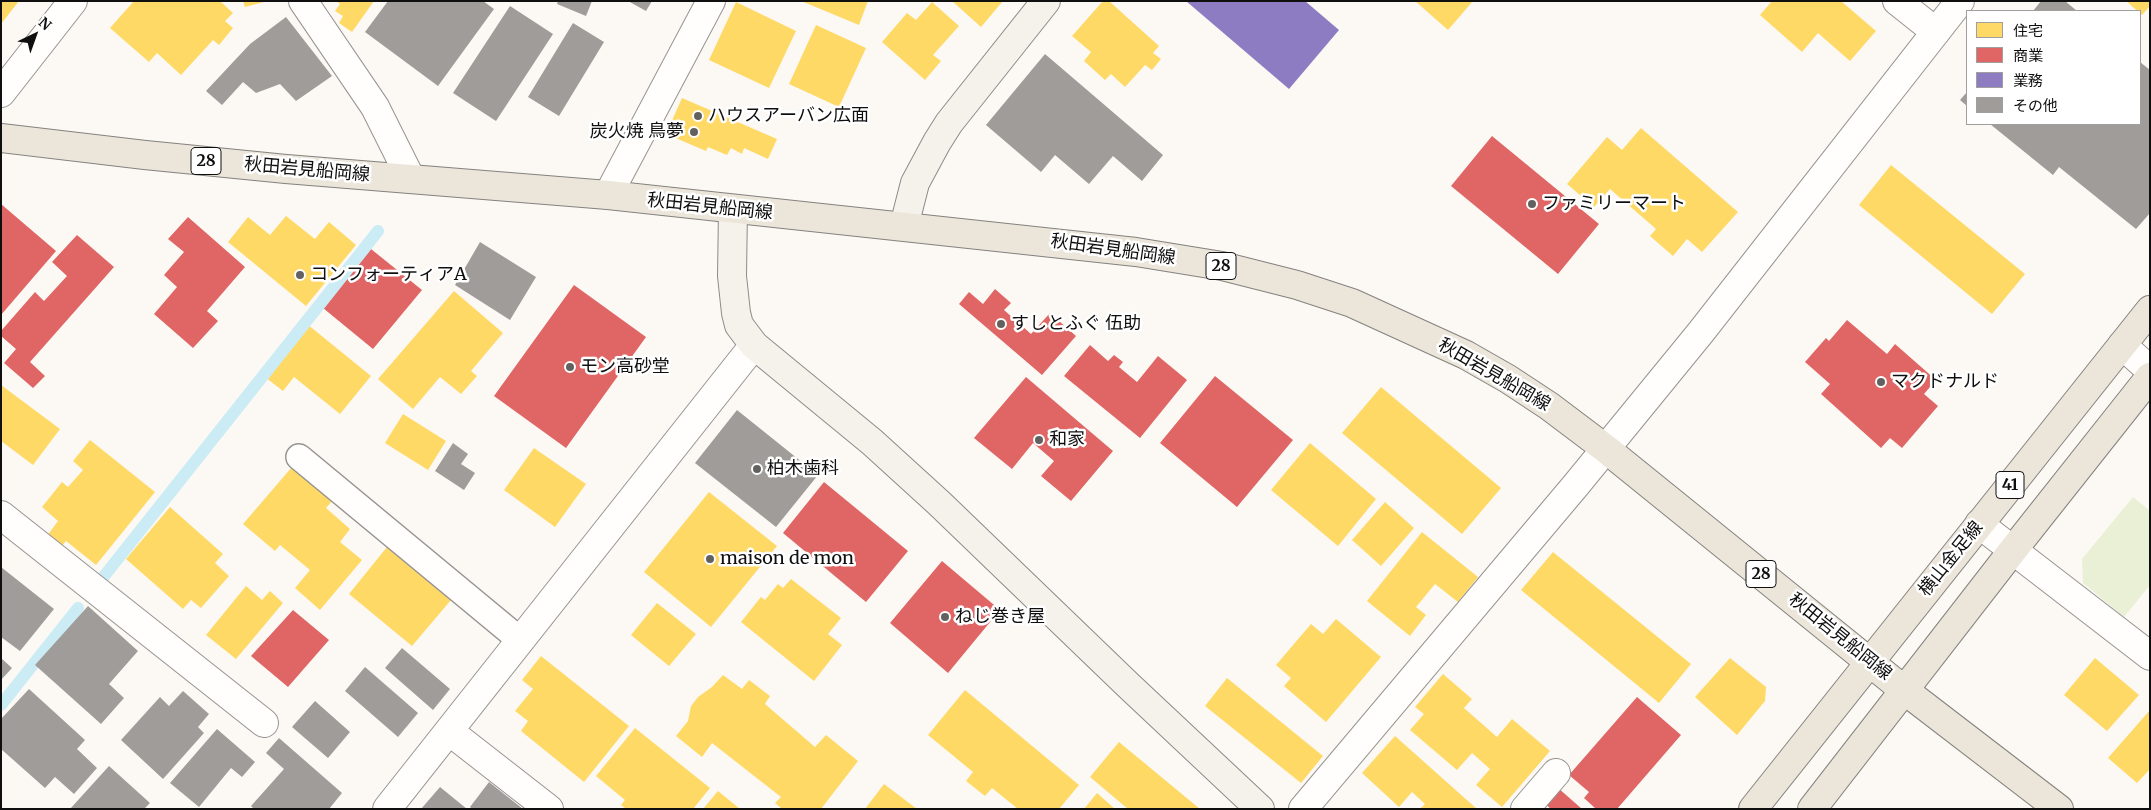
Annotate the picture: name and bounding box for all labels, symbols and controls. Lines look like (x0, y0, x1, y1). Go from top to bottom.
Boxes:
north arrow (10, 10, 60, 60)
legend (1966, 10, 2141, 125)
text: N (35, 13, 55, 34)
text: 住宅 (2013, 21, 2043, 40)
text: 商業 (2013, 46, 2043, 65)
text: 業務 (2013, 71, 2043, 90)
text: その他 (2013, 96, 2058, 115)
place label: ハウスアーバン広面 (708, 105, 869, 127)
marker: ハウスアーバン広面 (692, 110, 704, 122)
place label: 炭火焼 鳥夢 (590, 121, 684, 143)
marker: 炭火焼 鳥夢 (688, 126, 700, 138)
road number: 28 (191, 148, 221, 175)
street label: 秋田岩見船岡線 (243, 154, 371, 186)
street label: 秋田岩見船岡線 (646, 190, 774, 224)
place label: ファミリーマート (1542, 193, 1686, 215)
marker: ファミリーマート (1526, 198, 1538, 210)
street label: 秋田岩見船岡線 (1049, 231, 1177, 269)
road number: 28 (1206, 252, 1236, 280)
place label: コンフォーティアA (310, 264, 467, 286)
marker: コンフォーティアA (294, 269, 306, 281)
place label: すしとふぐ 伍助 (1011, 313, 1141, 335)
marker: すしとふぐ 伍助 (995, 318, 1007, 330)
street label: 秋田岩見船岡線 (1434, 334, 1554, 416)
place label: モン高砂堂 (580, 356, 670, 378)
marker: モン高砂堂 (564, 361, 576, 373)
place label: マクドナルド (1891, 371, 1999, 393)
marker: マクドナルド (1875, 376, 1887, 388)
place label: 和家 (1049, 429, 1085, 451)
marker: 和家 (1033, 434, 1045, 446)
place label: 柏木歯科 (767, 458, 839, 480)
marker: 柏木歯科 (751, 463, 763, 475)
road number: 41 (1996, 472, 2024, 498)
street label: 横山金足線 (1914, 517, 1988, 601)
place label: maison de mon (720, 548, 854, 570)
marker: maison de mon (704, 553, 716, 565)
road number: 28 (1746, 560, 1776, 588)
street label: 秋田岩見船岡線 (1784, 589, 1896, 685)
place label: ねじ巻き屋 (955, 606, 1045, 628)
marker: ねじ巻き屋 (939, 611, 951, 623)

